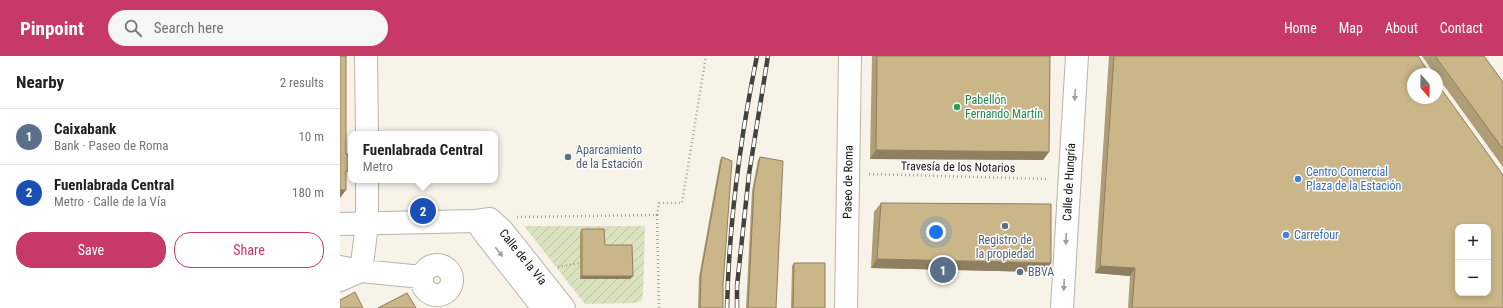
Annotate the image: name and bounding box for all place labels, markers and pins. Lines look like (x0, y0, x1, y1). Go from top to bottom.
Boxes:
place label: Pabellón Fernando Martín (965, 93, 1043, 121)
marker: Pabellón Fernando Martín (952, 102, 962, 112)
place label: Aparcamiento de la Estación (576, 143, 643, 171)
marker: Aparcamiento de la Estación (563, 152, 573, 162)
place label: Centro Comercial Plaza de la Estación (1306, 165, 1402, 193)
marker: Centro Comercial Plaza de la Estación (1293, 174, 1303, 184)
pin: 2 (410, 196, 436, 226)
marker: Registro de la propiedad (1000, 221, 1010, 231)
place label: Carrefour (1294, 228, 1339, 242)
marker: Carrefour (1281, 230, 1291, 240)
place label: Registro de la propiedad (976, 233, 1034, 261)
pin: 1 (930, 255, 956, 285)
place label: BBVA (1028, 265, 1054, 279)
marker: BBVA (1015, 267, 1025, 277)

